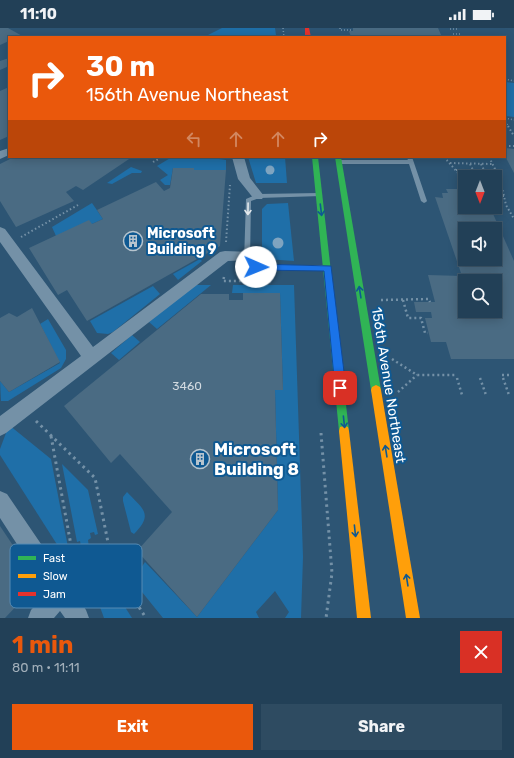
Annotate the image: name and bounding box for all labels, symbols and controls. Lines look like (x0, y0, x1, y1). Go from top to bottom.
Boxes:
text: 11:10 (20, 5, 57, 23)
text: 30 m (86, 50, 155, 83)
icon: right (20, 52, 72, 104)
text: 156th Avenue Northeast (86, 84, 289, 106)
icon: left (183, 128, 205, 150)
icon: ahead (225, 128, 247, 150)
icon: ahead (267, 128, 289, 150)
icon: right (309, 128, 331, 150)
north arrow (458, 170, 502, 214)
map controls (458, 170, 502, 318)
one-way arrow (244, 202, 252, 215)
one-way arrow (317, 203, 325, 216)
button: sound (458, 222, 502, 266)
place label: Microsoft Building 9 (147, 225, 217, 258)
building icon: Microsoft Building 9 (122, 230, 144, 252)
position arrow (235, 246, 277, 288)
button: search (458, 274, 502, 318)
one-way arrow (356, 286, 364, 299)
street label: 156th Avenue Northeast (368, 306, 409, 465)
pin (323, 371, 357, 405)
icon: arrive (329, 377, 351, 399)
house number: 3460 (172, 379, 202, 393)
one-way arrow (340, 415, 348, 428)
place label: Microsoft Building 8 (214, 439, 299, 479)
one-way arrow (382, 445, 390, 458)
building icon: Microsoft Building 8 (189, 448, 211, 470)
one-way arrow (352, 524, 359, 537)
legend (10, 544, 142, 608)
text: Fast (43, 552, 66, 565)
text: Slow (43, 570, 68, 583)
one-way arrow (403, 573, 411, 586)
text: Jam (43, 588, 66, 601)
text: 1 min (12, 631, 73, 659)
button: close (460, 631, 502, 673)
text: 80 m · 11:11 (12, 660, 80, 675)
button: Exit (12, 704, 253, 750)
button: Share (261, 704, 502, 750)

